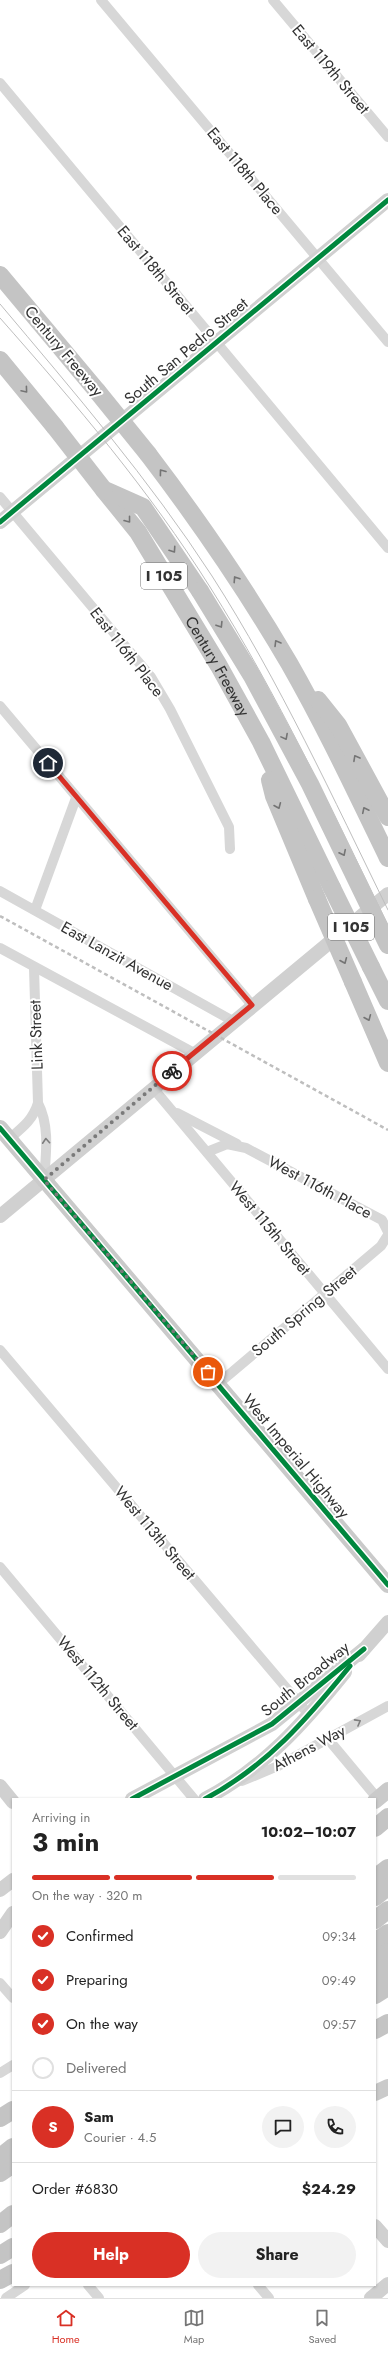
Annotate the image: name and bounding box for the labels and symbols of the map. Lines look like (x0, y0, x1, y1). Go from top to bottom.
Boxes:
street label: East 119th Street (287, 19, 375, 119)
street label: East 118th Place (202, 122, 288, 220)
street label: East 118th Street (112, 220, 200, 320)
street label: South San Pedro Street (119, 292, 253, 410)
street label: Century Freeway (19, 301, 110, 402)
one-way arrow (20, 386, 27, 393)
one-way arrow (159, 469, 167, 476)
one-way arrow (124, 516, 131, 523)
one-way arrow (168, 546, 175, 553)
road number: I 105 (141, 563, 187, 589)
one-way arrow (233, 576, 241, 583)
street label: East 116th Place (85, 602, 169, 702)
street label: Century Freeway (180, 611, 256, 721)
one-way arrow (216, 620, 223, 627)
one-way arrow (274, 640, 281, 647)
one-way arrow (280, 733, 288, 740)
pin (31, 746, 65, 780)
one-way arrow (353, 755, 361, 762)
one-way arrow (273, 802, 281, 810)
one-way arrow (362, 807, 370, 814)
one-way arrow (338, 849, 346, 857)
road number: I 105 (328, 914, 374, 940)
street label: East Lanzit Avenue (57, 916, 177, 996)
one-way arrow (339, 956, 347, 964)
street label: Link Street (23, 1000, 49, 1070)
one-way arrow (364, 1014, 372, 1021)
courier (152, 1051, 192, 1091)
one-way arrow (42, 1138, 51, 1144)
street label: West 116th Place (264, 1150, 376, 1224)
street label: West 115th Street (224, 1176, 316, 1280)
street label: South Spring Street (246, 1260, 362, 1362)
pin (191, 1355, 225, 1389)
street label: West Imperial Highway (237, 1389, 356, 1524)
street label: West 113th Street (109, 1481, 201, 1585)
street label: West 112th Street (52, 1631, 144, 1735)
street label: South Broadway (256, 1635, 355, 1722)
street label: Athens Way (268, 1719, 350, 1777)
one-way arrow (354, 1720, 361, 1727)

